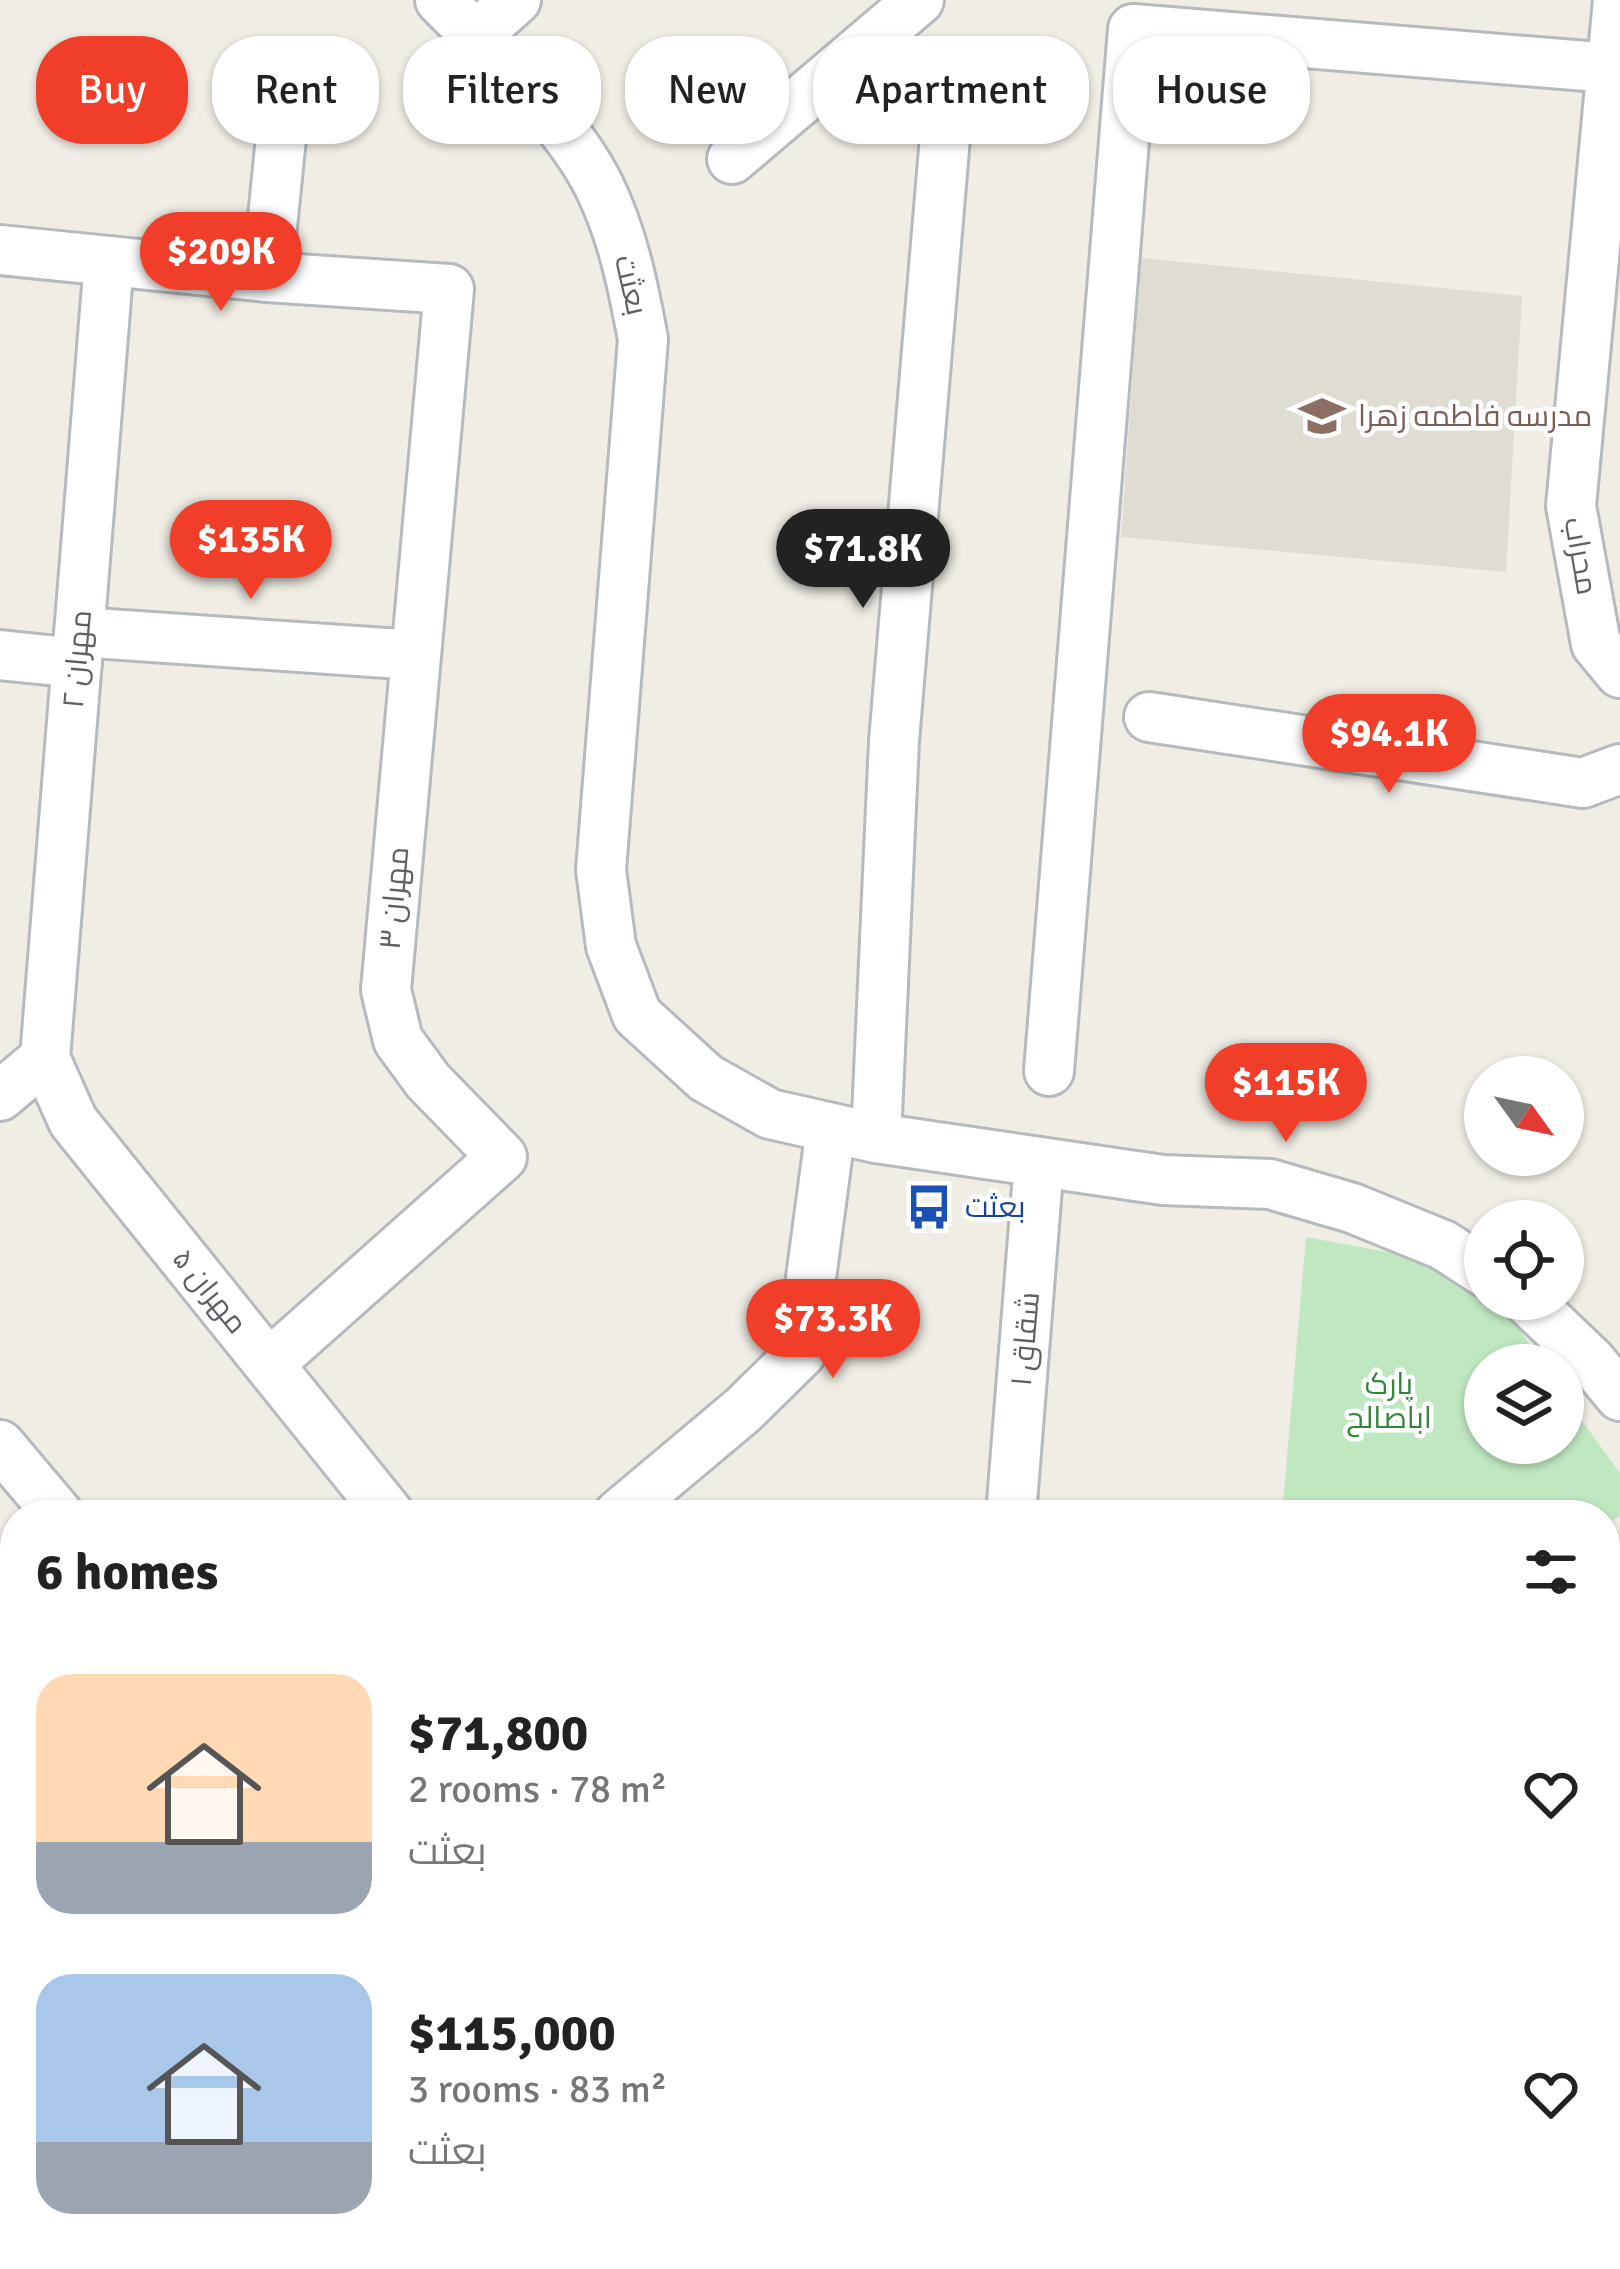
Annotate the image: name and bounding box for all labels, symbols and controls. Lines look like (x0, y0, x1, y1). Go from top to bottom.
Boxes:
chip: Buy (36, 36, 188, 144)
chip: Rent (212, 36, 379, 144)
chip: Filters (403, 36, 601, 144)
chip: New (625, 36, 789, 144)
chip: Apartment (813, 36, 1089, 144)
chip: House (1113, 36, 1310, 144)
pin: $209K (137, 212, 305, 314)
text: $209K (167, 227, 275, 275)
street label: بعثت (606, 252, 655, 319)
school or university icon: مدرسه فاطمه زهرا (1297, 391, 1347, 441)
place label: مدرسه فاطمه زهرا (1358, 398, 1592, 435)
pin: $135K (167, 500, 335, 602)
pin: $71.8K (765, 509, 961, 611)
street label: محراب (1556, 514, 1606, 598)
text: $135K (197, 515, 305, 563)
text: $71.8K (803, 524, 923, 572)
street label: مهران ۲ (55, 608, 100, 710)
pin: $94.1K (1291, 694, 1487, 796)
text: $94.1K (1329, 709, 1449, 757)
street label: مهران ۳ (372, 845, 417, 951)
pin: $115K (1202, 1043, 1370, 1145)
north arrow (1464, 1056, 1584, 1176)
map controls (1464, 1056, 1584, 1464)
text: $115K (1232, 1058, 1340, 1106)
bus stop icon: بعثت (904, 1182, 954, 1232)
place label: بعثت (965, 1189, 1025, 1226)
button: locate (1464, 1200, 1584, 1320)
street label: مهران ۵ (164, 1241, 255, 1341)
pin: $73.3K (735, 1279, 931, 1381)
street label: شقاق ۱ (1003, 1290, 1048, 1388)
text: $73.3K (773, 1294, 893, 1342)
button: layers (1464, 1344, 1584, 1464)
park label: پارک اباصالح (1346, 1366, 1432, 1438)
icon: filters (1518, 1539, 1584, 1605)
text: 6 homes (36, 1541, 218, 1604)
text: $71,800 (408, 1702, 588, 1765)
icon: home (132, 1722, 276, 1866)
icon: heart (1518, 1761, 1584, 1827)
text: 2 rooms · 78 m² (408, 1765, 667, 1813)
text: بعثت (408, 1827, 487, 1875)
text: $115,000 (408, 2002, 616, 2065)
icon: home (132, 2022, 276, 2166)
icon: heart (1518, 2061, 1584, 2127)
text: 3 rooms · 83 m² (408, 2065, 667, 2113)
text: بعثت (408, 2127, 487, 2175)

